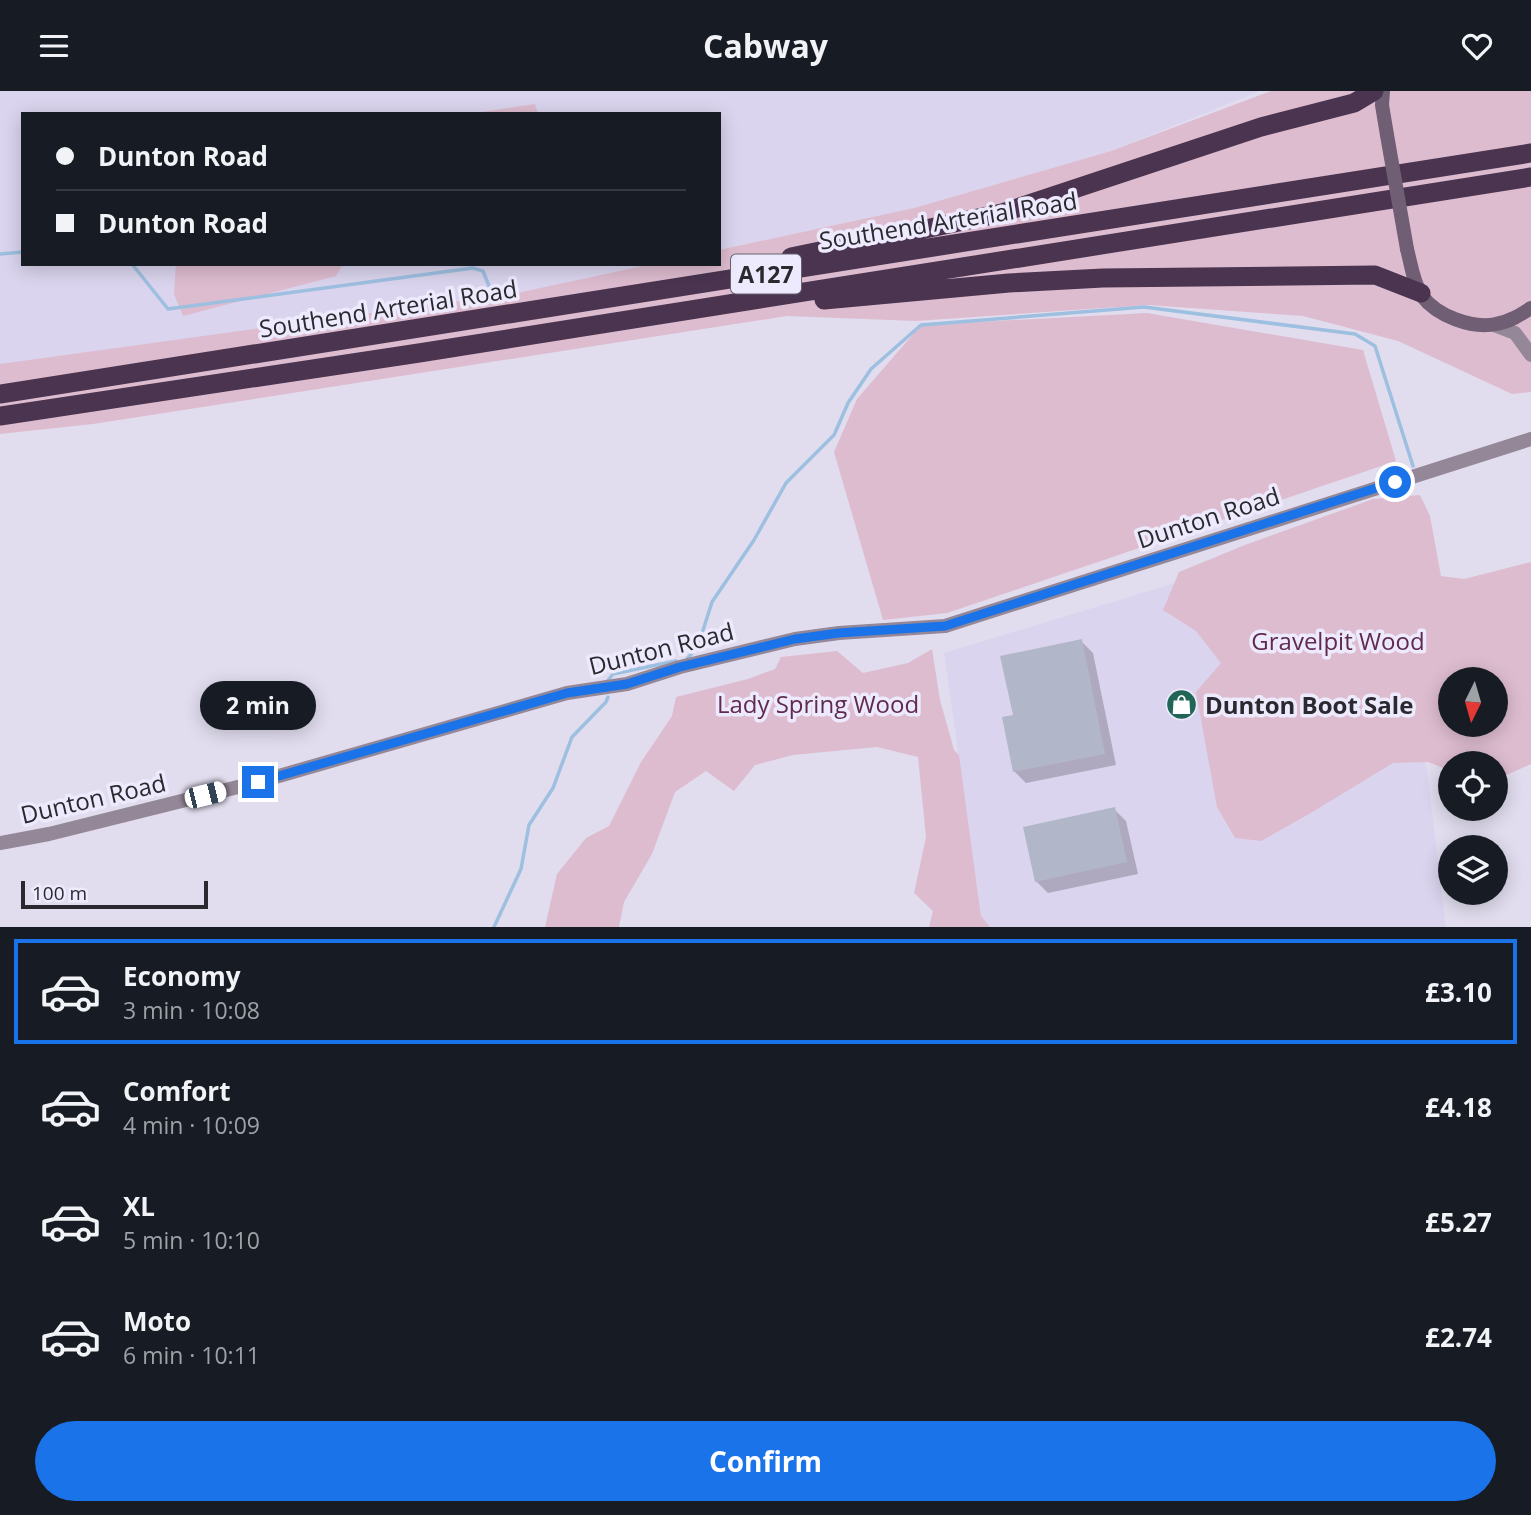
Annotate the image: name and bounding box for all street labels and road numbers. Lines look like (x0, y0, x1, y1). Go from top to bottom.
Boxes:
street label: Southend Arterial Road (817, 183, 1079, 257)
road number: A127 (731, 255, 801, 293)
street label: Southend Arterial Road (257, 271, 519, 345)
street label: Dunton Road (1132, 478, 1284, 556)
street label: Dunton Road (585, 614, 737, 682)
street label: Dunton Road (17, 765, 169, 831)

